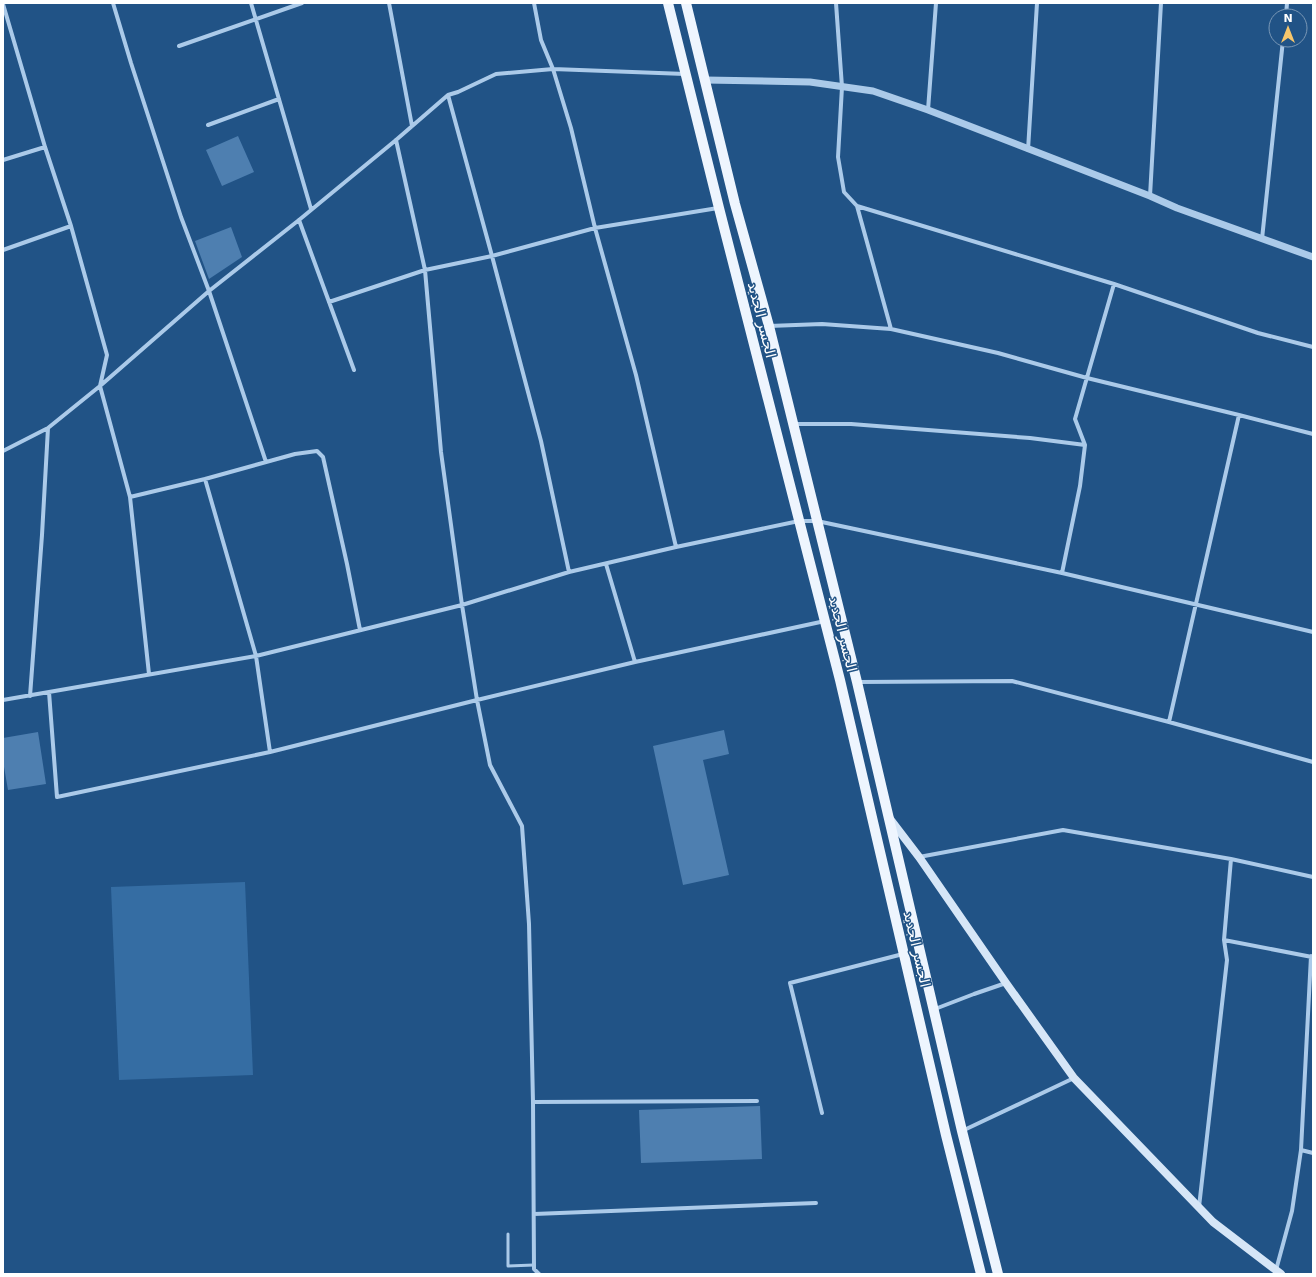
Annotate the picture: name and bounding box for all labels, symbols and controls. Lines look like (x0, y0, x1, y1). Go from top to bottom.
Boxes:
north arrow (1268, 8, 1308, 48)
text: N (1283, 12, 1293, 25)
street label: الجسر الجديد (744, 280, 779, 360)
street label: الجسر الجديد (825, 594, 860, 674)
street label: الجسر الجديد (899, 909, 934, 989)

